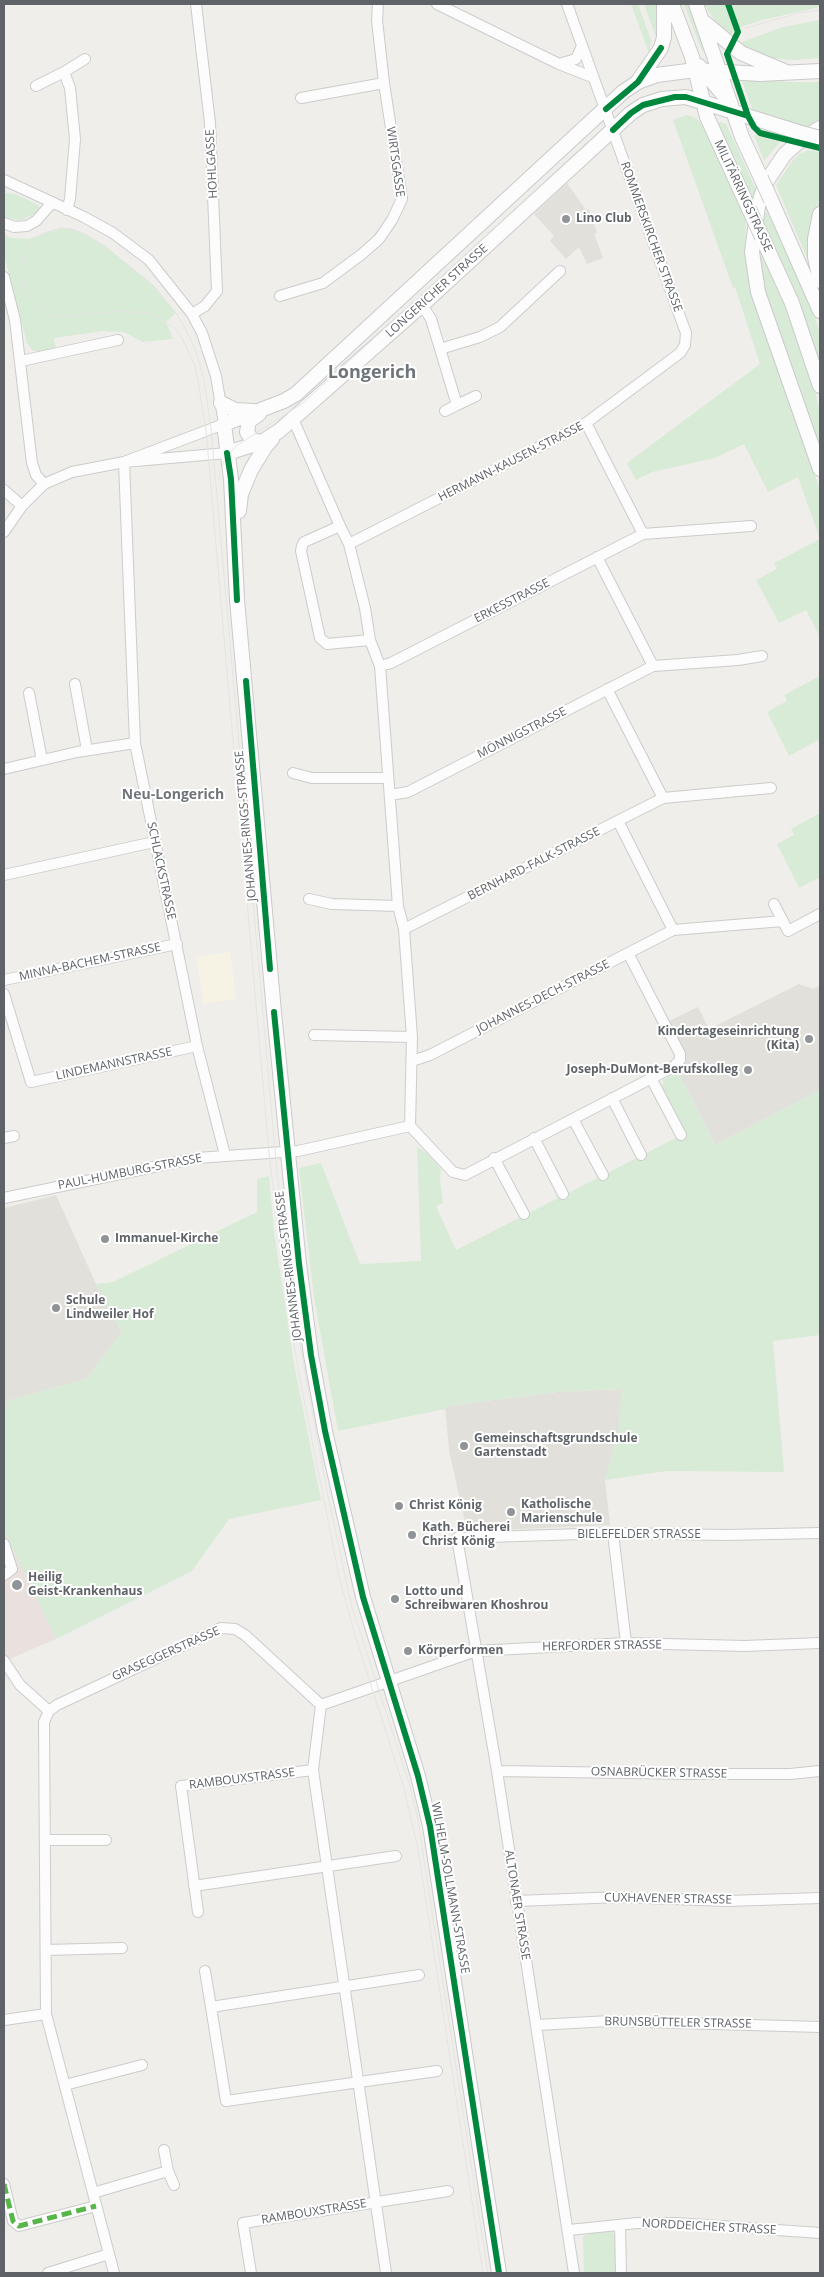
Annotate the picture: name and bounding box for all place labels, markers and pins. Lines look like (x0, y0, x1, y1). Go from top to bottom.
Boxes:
place label: Lino Club (576, 212, 632, 226)
marker: Lino Club (560, 213, 572, 225)
place label: Kindertageseinrichtung (Kita) (657, 1025, 799, 1053)
marker: Kindertageseinrichtung (Kita) (803, 1033, 815, 1045)
place label: Joseph-DuMont-Berufskolleg (567, 1063, 738, 1077)
marker: Joseph-DuMont-Berufskolleg (742, 1064, 754, 1076)
place label: Immanuel-Kirche (115, 1232, 218, 1246)
marker: Immanuel-Kirche (99, 1233, 111, 1245)
place label: Schule Lindweiler Hof (66, 1294, 154, 1322)
marker: Schule Lindweiler Hof (50, 1302, 62, 1314)
place label: Gemeinschaftsgrundschule Gartenstadt (474, 1432, 638, 1460)
marker: Gemeinschaftsgrundschule Gartenstadt (458, 1440, 470, 1452)
place label: Katholische Marienschule (521, 1498, 602, 1526)
place label: Christ König (409, 1499, 482, 1513)
marker: Christ König (393, 1500, 405, 1512)
marker: Katholische Marienschule (505, 1506, 517, 1518)
place label: Kath. Bücherei Christ König (422, 1521, 510, 1549)
marker: Kath. Bücherei Christ König (406, 1529, 418, 1541)
place label: Heilig Geist-Krankenhaus (28, 1571, 142, 1599)
marker: Heilig Geist-Krankenhaus (10, 1578, 24, 1592)
place label: Lotto und Schreibwaren Khoshrou (405, 1585, 548, 1613)
marker: Lotto und Schreibwaren Khoshrou (389, 1593, 401, 1605)
place label: Körperformen (418, 1644, 503, 1658)
marker: Körperformen (402, 1645, 414, 1657)

